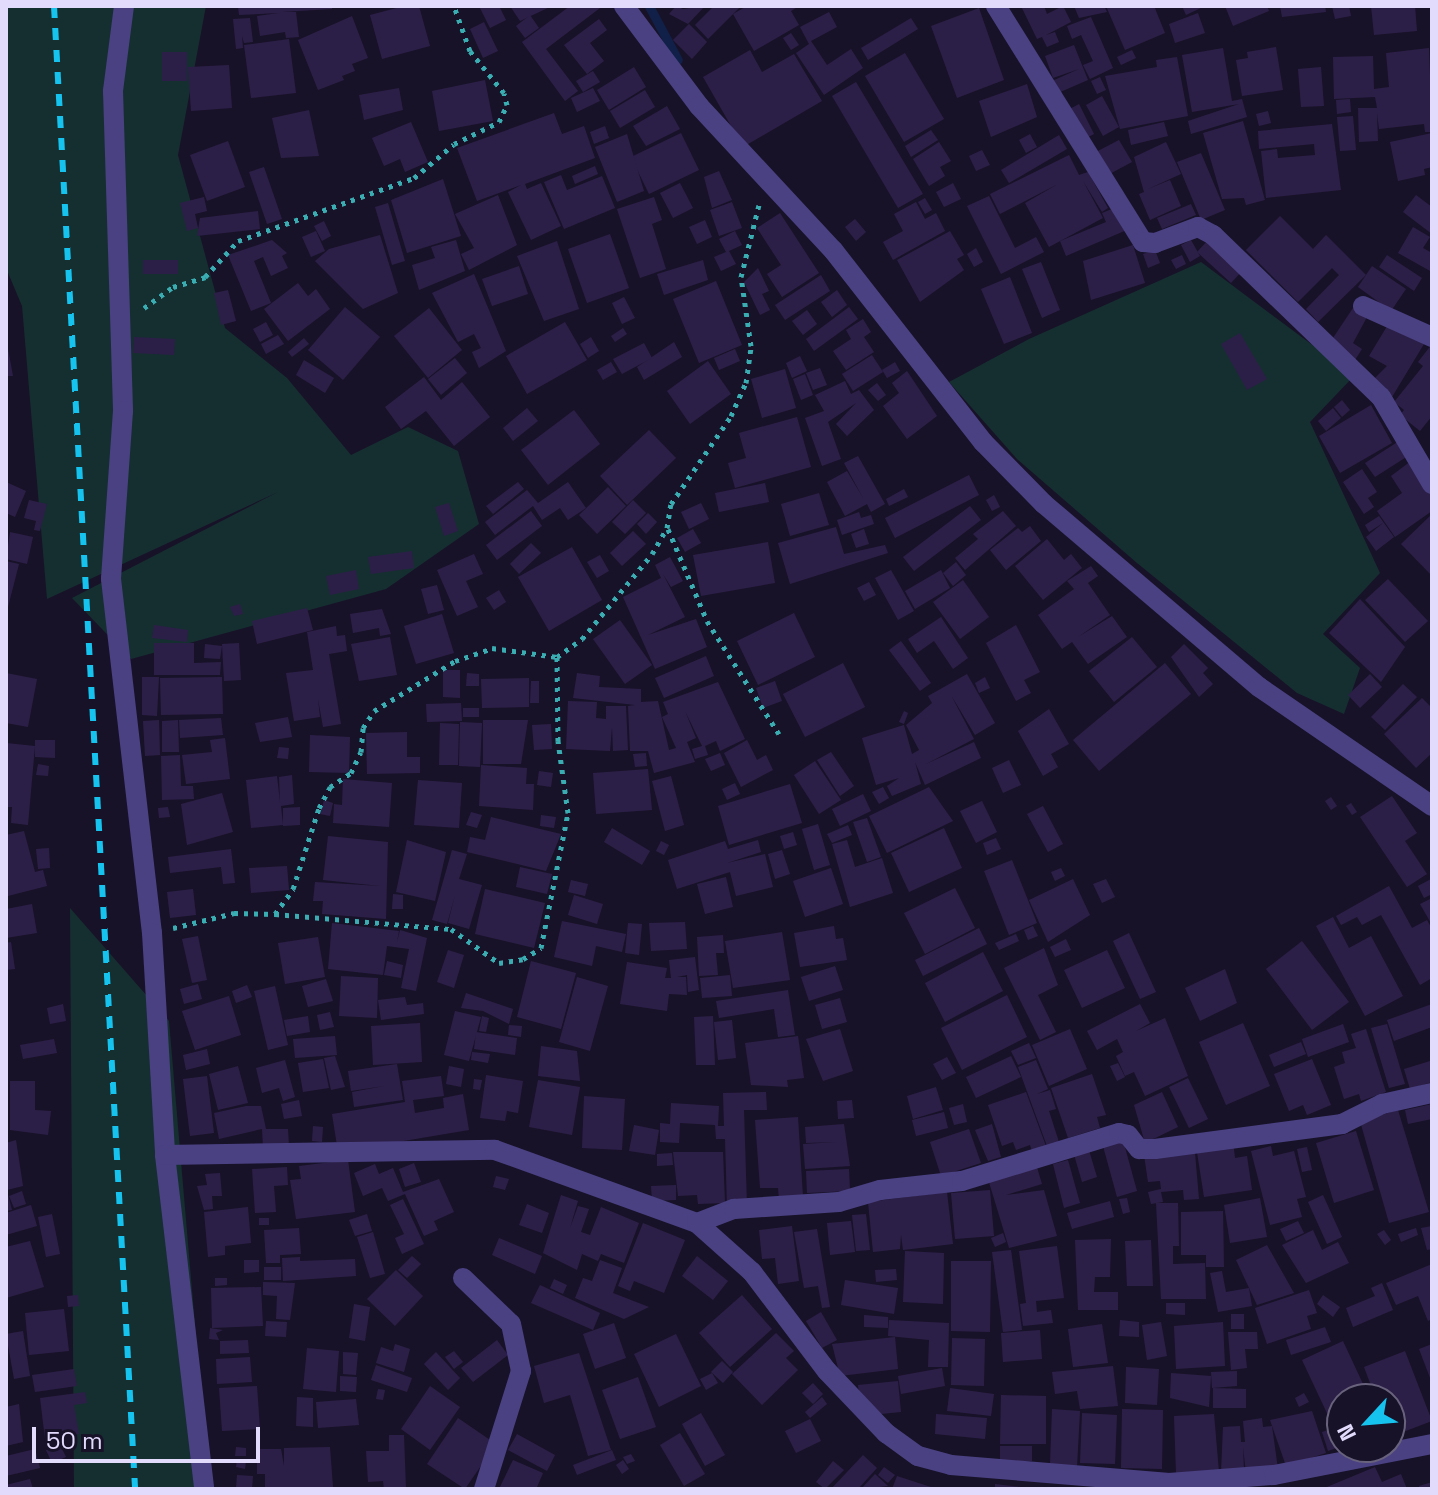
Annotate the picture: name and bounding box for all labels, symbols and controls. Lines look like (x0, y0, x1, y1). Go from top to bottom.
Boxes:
north arrow (1326, 1383, 1406, 1463)
scale bar (36, 1411, 264, 1461)
text: N (1330, 1420, 1362, 1445)
text: 50 m (46, 1425, 103, 1456)

